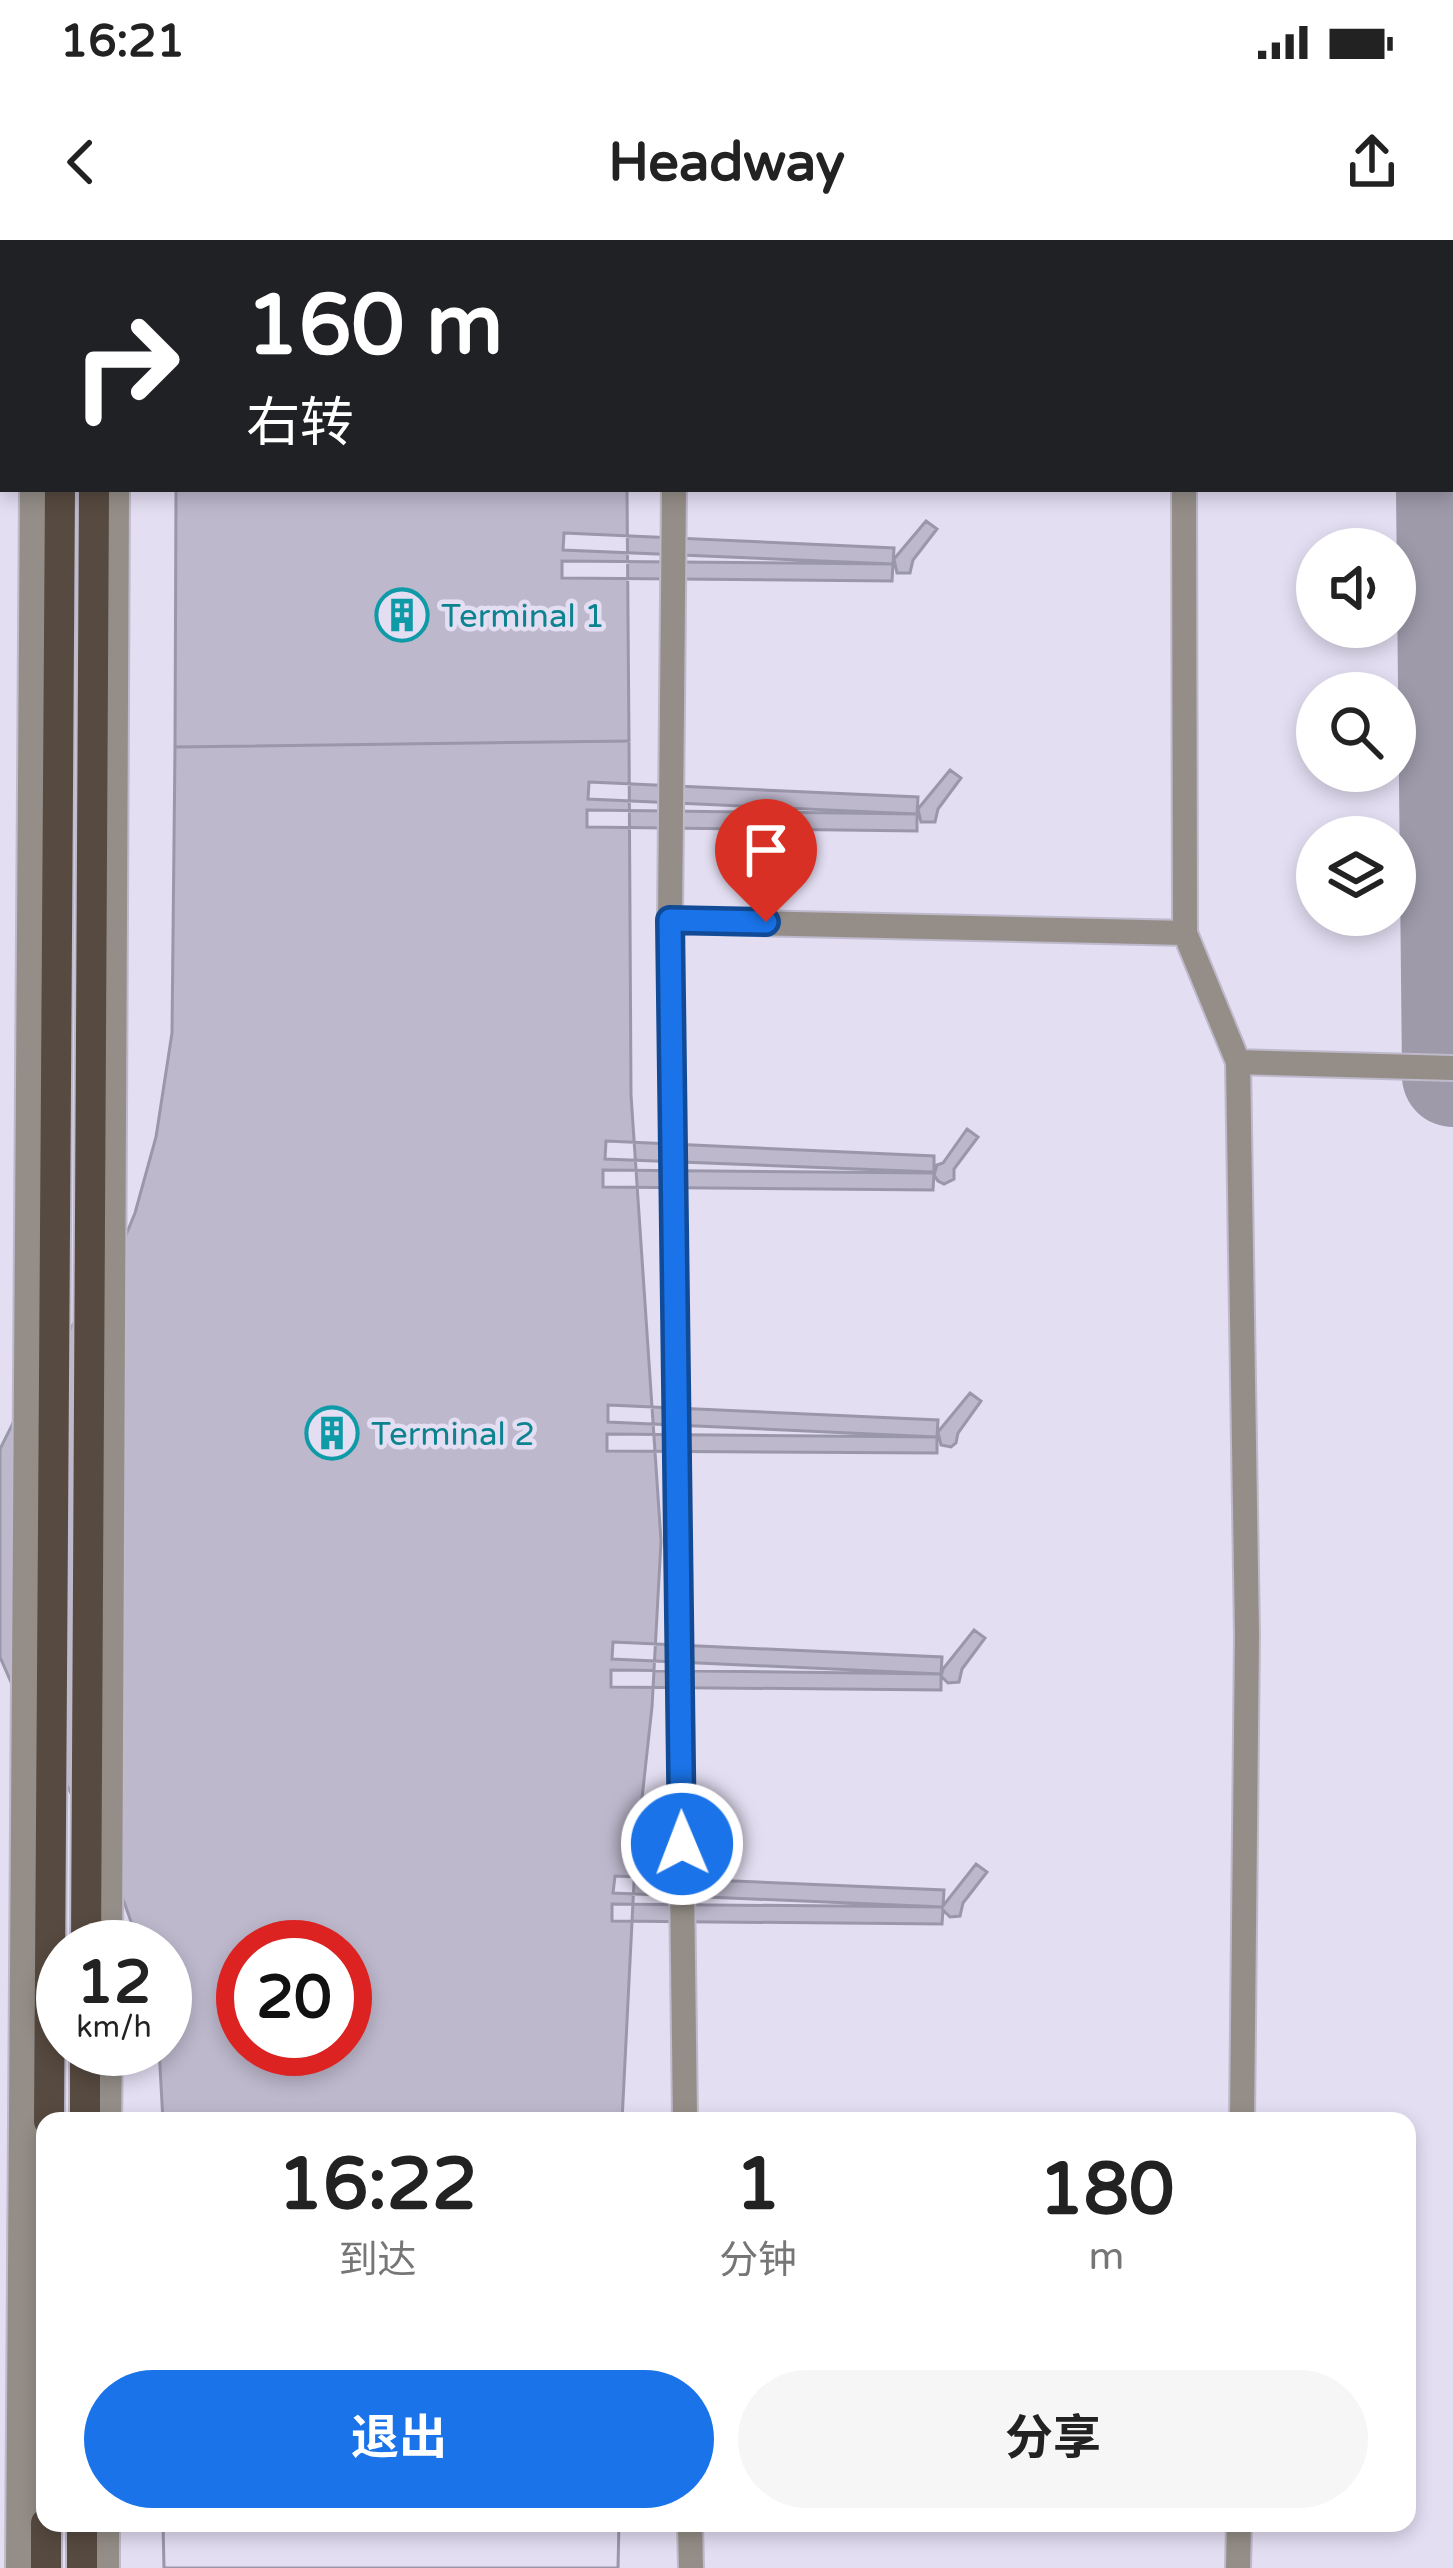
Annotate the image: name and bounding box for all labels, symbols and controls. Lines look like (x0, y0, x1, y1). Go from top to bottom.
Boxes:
text: 16:21 (60, 15, 185, 69)
icon: back (48, 129, 114, 195)
icon: share (1339, 129, 1405, 195)
text: Headway (608, 130, 845, 195)
text: 160 m (246, 276, 503, 377)
icon: right (48, 288, 204, 444)
text: 右转 (246, 391, 354, 456)
map controls (1296, 528, 1416, 936)
button: sound (1296, 528, 1416, 648)
building icon: Terminal 1 (374, 587, 430, 643)
place label: Terminal 1 (441, 597, 605, 636)
button: search (1296, 672, 1416, 792)
pin (715, 799, 817, 922)
button: layers (1296, 816, 1416, 936)
icon: arrive (733, 817, 799, 883)
building icon: Terminal 2 (304, 1405, 360, 1461)
place label: Terminal 2 (371, 1415, 535, 1454)
position arrow (619, 1781, 745, 1907)
speed limit sign: 20 (216, 1920, 372, 2076)
text: 12 (76, 1947, 152, 2019)
text: km/h (76, 2009, 152, 2046)
text: 16:22 (278, 2142, 477, 2229)
text: 1 (735, 2142, 781, 2229)
text: 180 (1039, 2147, 1174, 2234)
text: m (1089, 2233, 1124, 2280)
text: 到达 (338, 2237, 416, 2284)
text: 分钟 (719, 2237, 797, 2284)
button: 退出 (84, 2370, 714, 2508)
button: 分享 (738, 2370, 1368, 2508)

